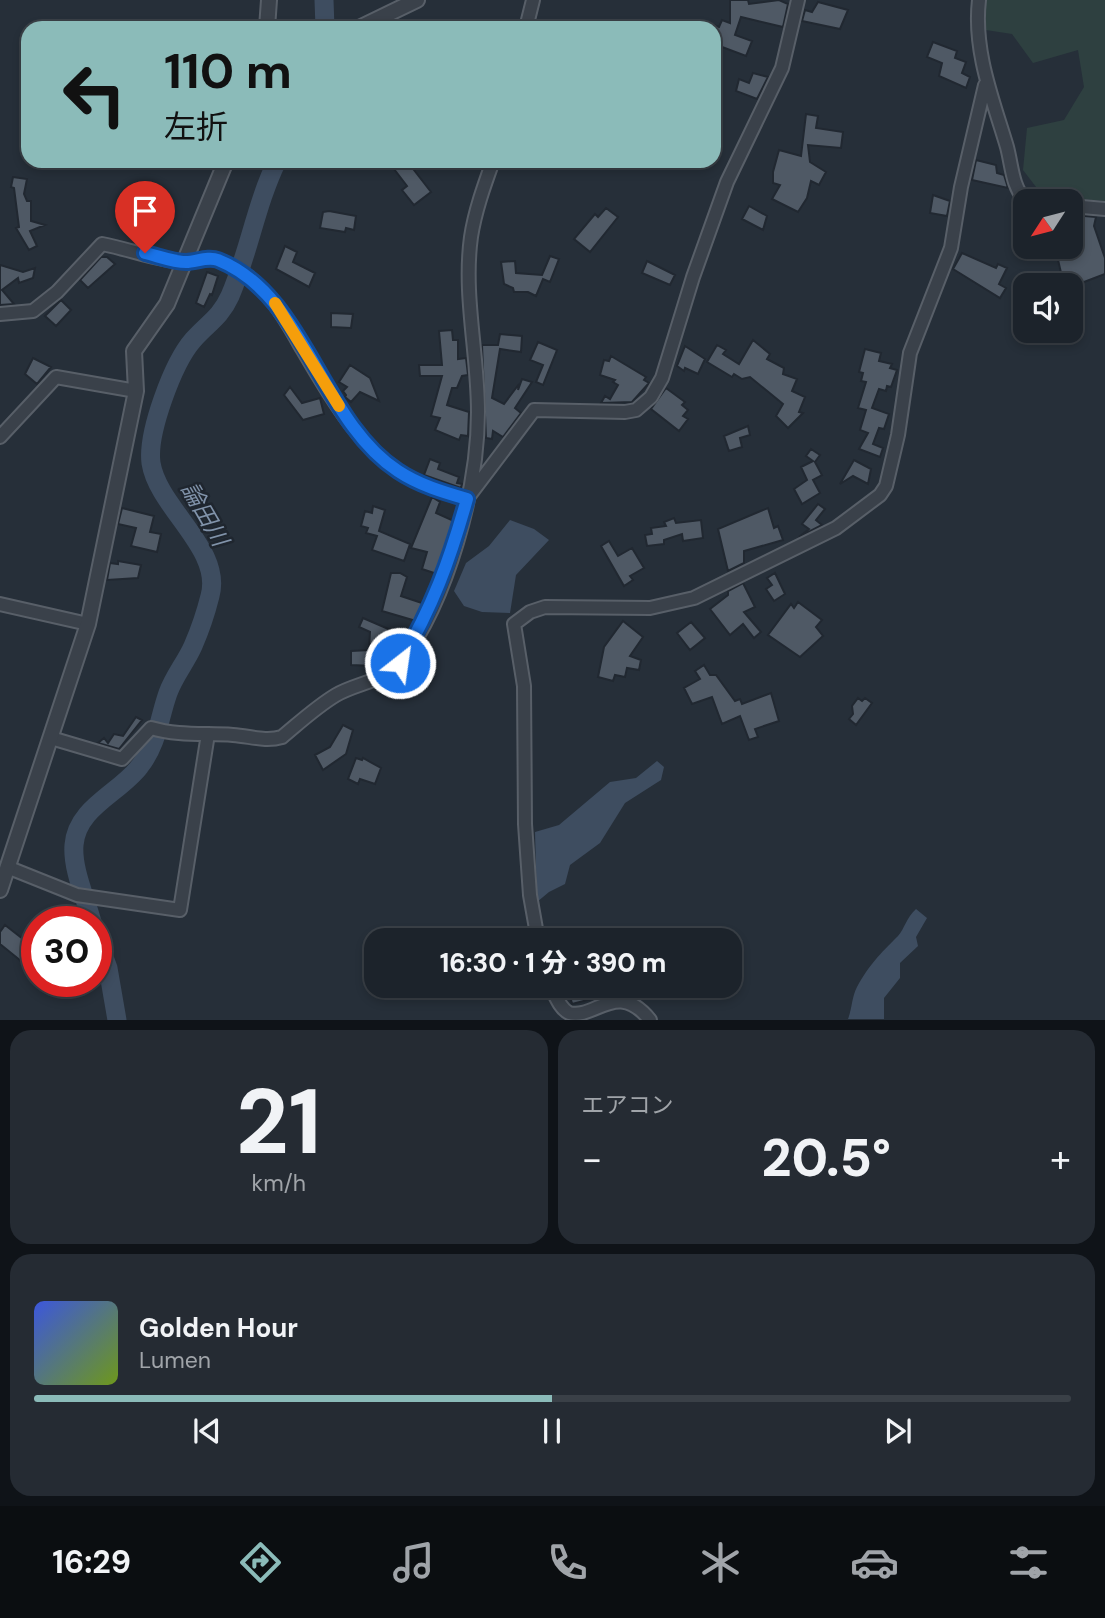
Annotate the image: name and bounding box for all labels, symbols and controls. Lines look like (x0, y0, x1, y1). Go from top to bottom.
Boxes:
text: 110 m (164, 39, 292, 103)
icon: left (49, 49, 140, 140)
text: 左折 (164, 106, 228, 148)
pin (115, 181, 175, 253)
north arrow (1013, 189, 1083, 259)
map controls (1013, 189, 1083, 343)
icon: arrive (126, 192, 164, 230)
button: sound (1013, 273, 1083, 343)
water label: 論田川 (175, 477, 237, 554)
position arrow (363, 626, 437, 700)
speed limit sign: 30 (21, 906, 112, 997)
text: 16:30 · 1 分 · 390 m (440, 946, 666, 980)
text: 21 (236, 1063, 322, 1181)
text: エアコン (582, 1090, 674, 1120)
text: 20.5° (762, 1124, 891, 1192)
text: − (582, 1134, 602, 1184)
text: + (1050, 1134, 1071, 1184)
text: km/h (252, 1168, 306, 1198)
text: Golden Hour (139, 1311, 298, 1345)
text: Lumen (139, 1345, 211, 1375)
icon: previous (188, 1412, 226, 1450)
icon: pause (533, 1412, 571, 1450)
icon: next (879, 1412, 917, 1450)
icon: directions (236, 1538, 285, 1587)
icon: music (389, 1538, 438, 1587)
icon: phone (543, 1538, 592, 1587)
icon: climate (696, 1538, 745, 1587)
icon: car (850, 1538, 899, 1587)
icon: filters (1004, 1538, 1053, 1587)
text: 16:29 (52, 1541, 131, 1583)

